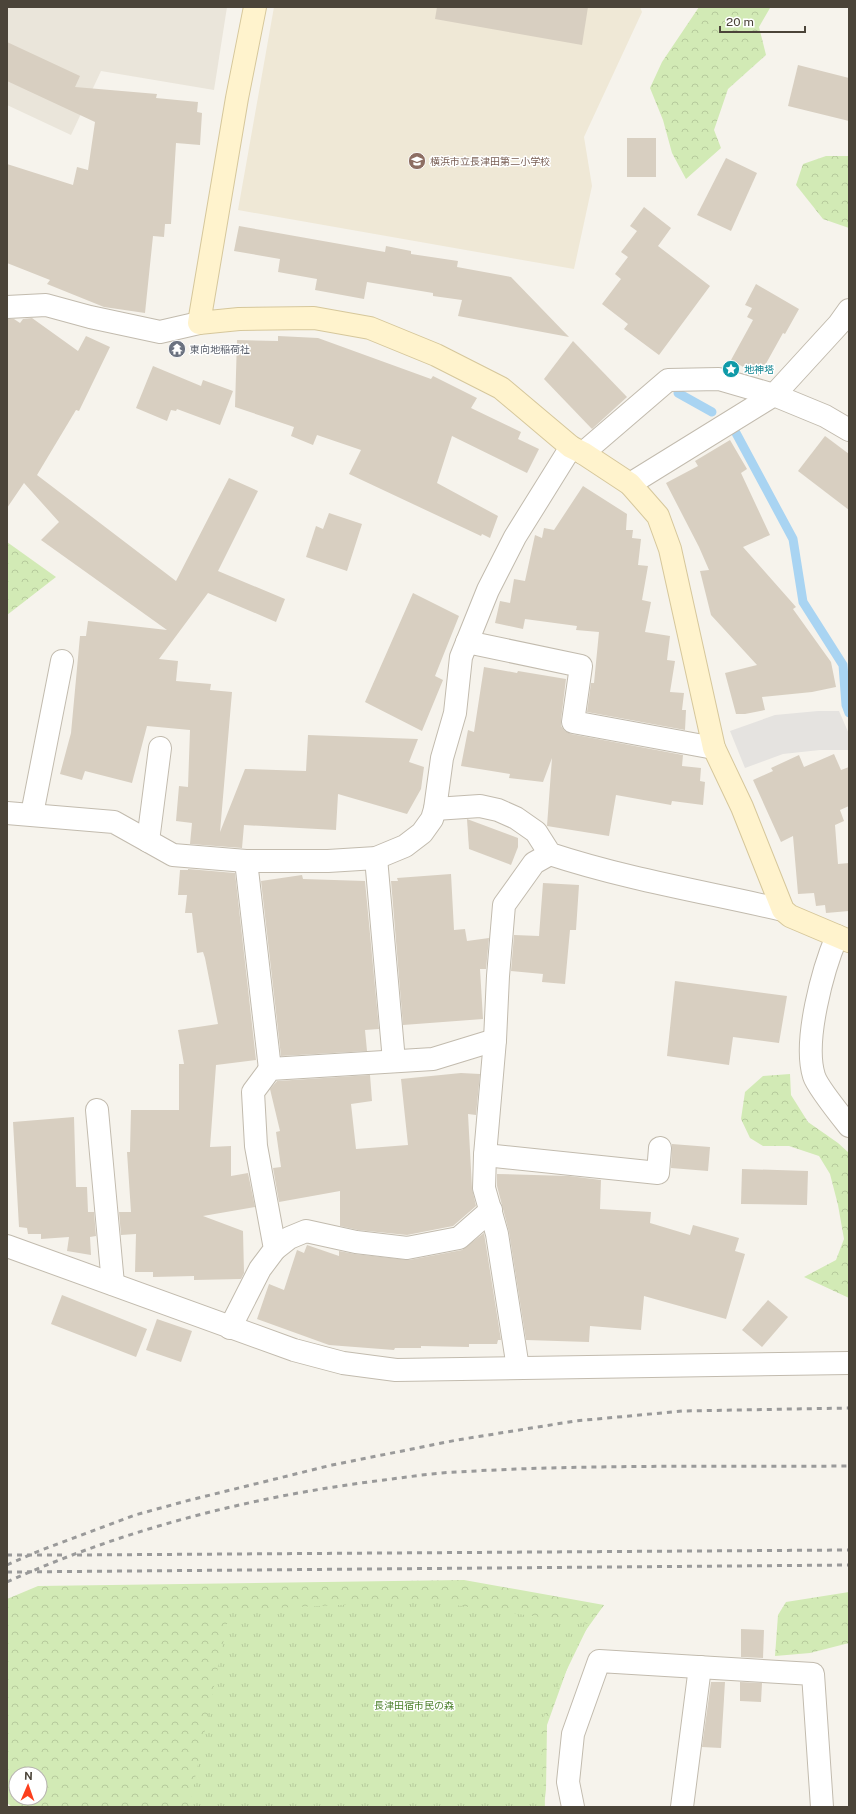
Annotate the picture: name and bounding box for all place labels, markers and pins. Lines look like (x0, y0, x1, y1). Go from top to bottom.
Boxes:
school or university icon: 横浜市立長津田第二小学校 (407, 151, 427, 171)
place label: 横浜市立長津田第二小学校 (430, 155, 550, 167)
temple icon: 東向地稲荷社 (167, 339, 187, 359)
place label: 東向地稲荷社 (190, 343, 250, 355)
place icon: 地神塔 (721, 359, 741, 379)
place label: 地神塔 (744, 363, 774, 375)

